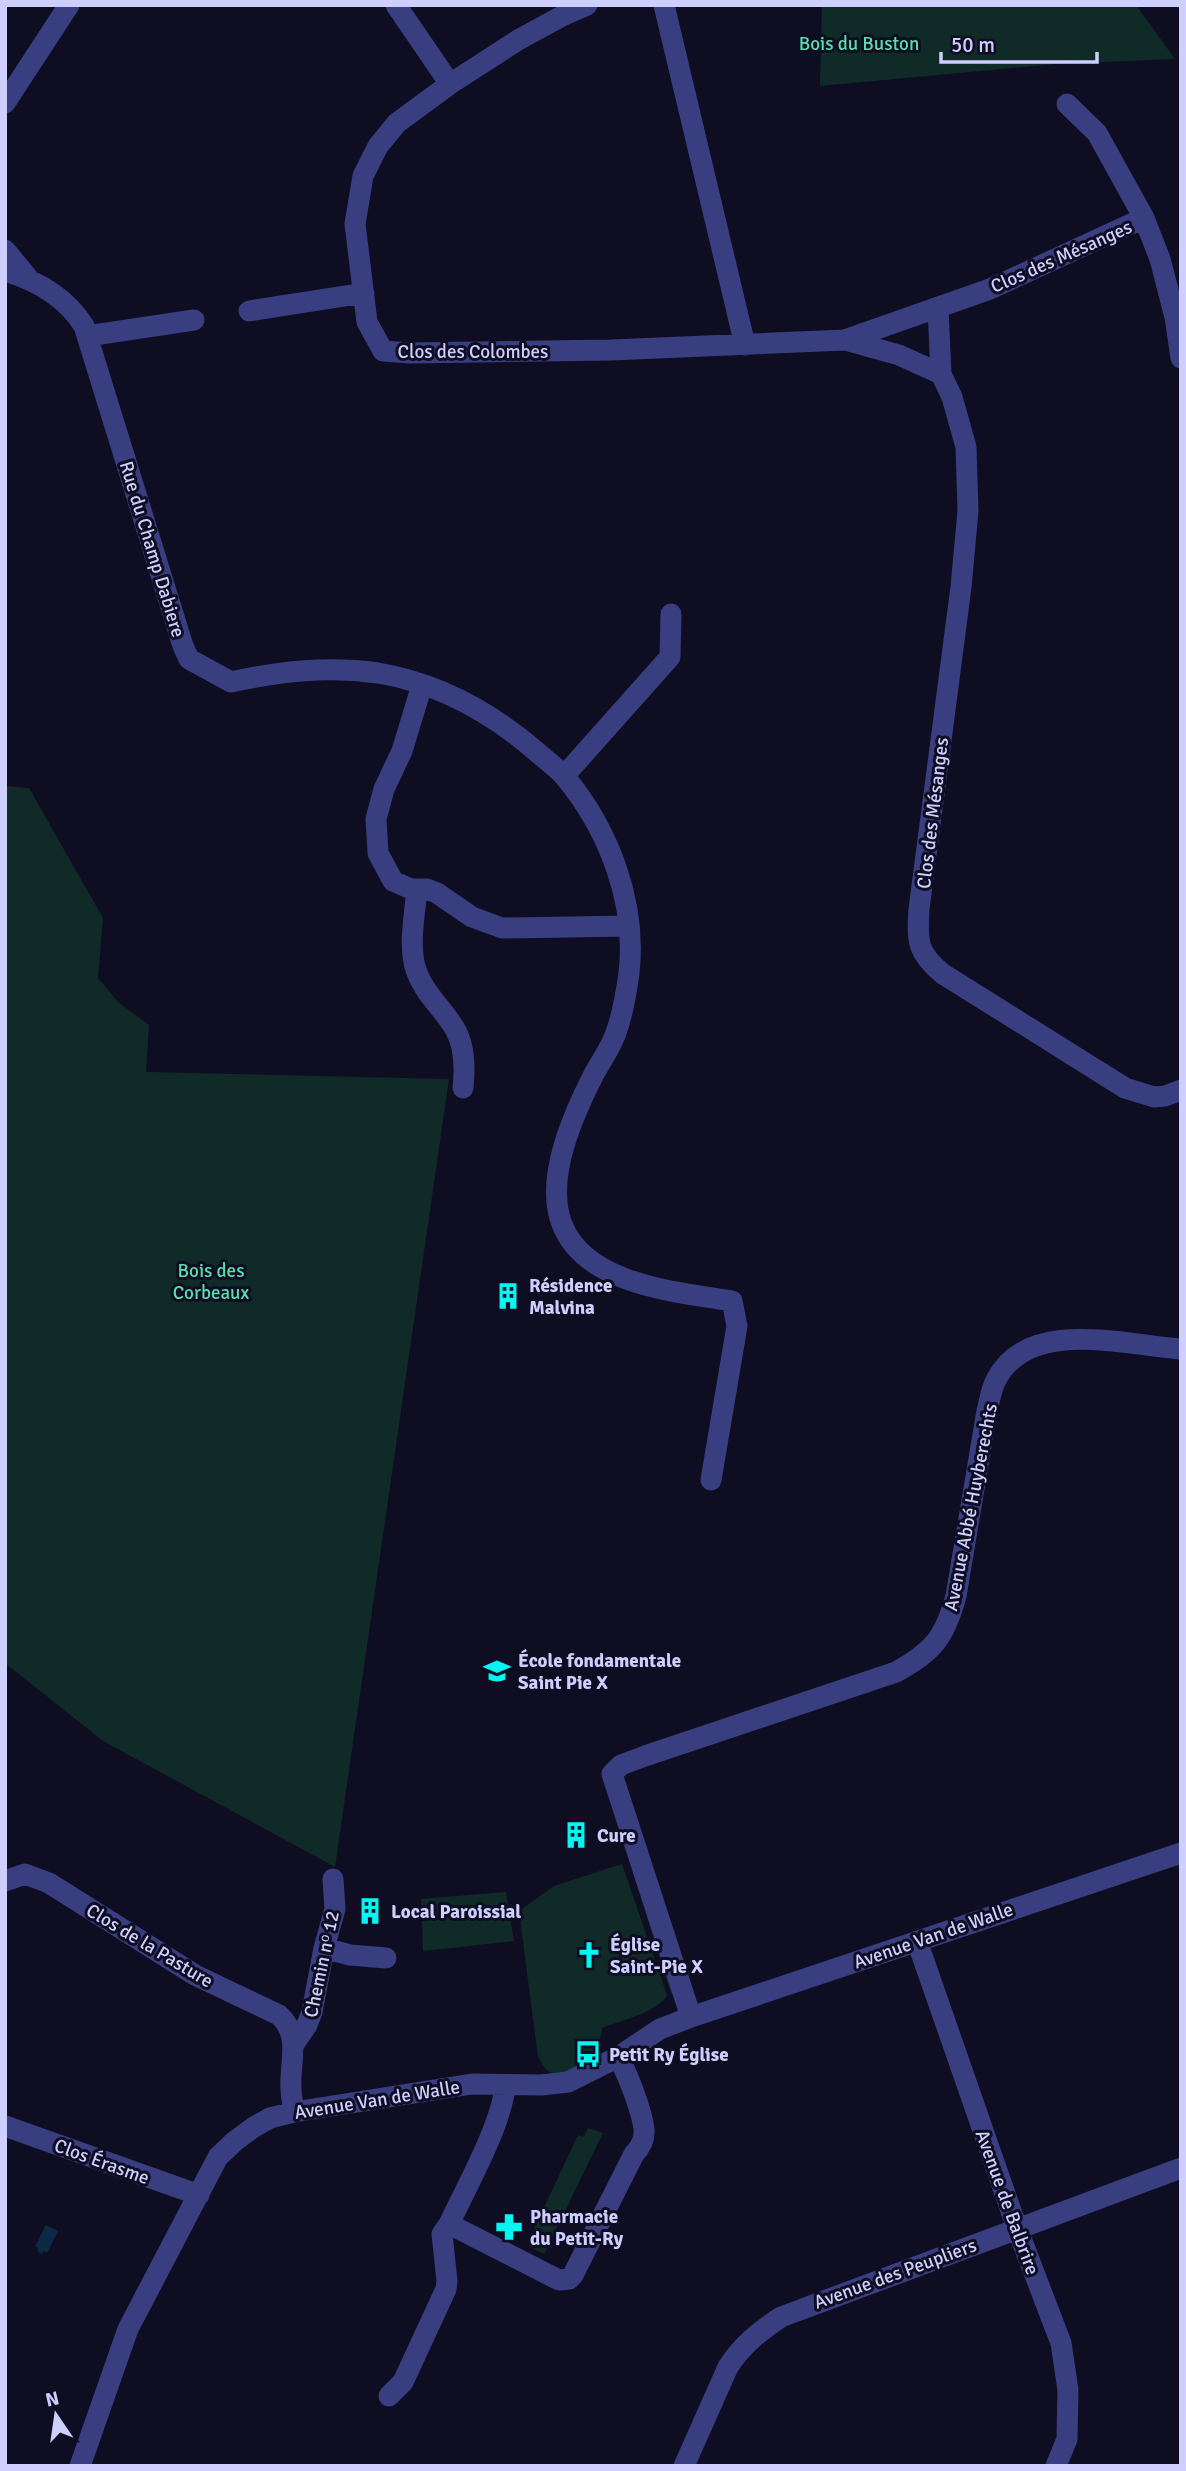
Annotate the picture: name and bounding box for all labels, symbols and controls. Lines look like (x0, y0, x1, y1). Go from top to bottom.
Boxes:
scale bar (941, 21, 1097, 65)
park label: Bois du Buston (799, 32, 919, 56)
text: 50 m (951, 32, 995, 58)
street label: Clos des Mésanges (987, 215, 1136, 299)
street label: Clos des Colombes (398, 340, 548, 364)
street label: Rue du Champ Dabiere (114, 458, 190, 640)
street label: Clos des Mésanges (912, 736, 954, 890)
park label: Bois des Corbeaux (173, 1259, 250, 1305)
place label: Résidence Malvina (529, 1274, 612, 1320)
building icon: Résidence Malvina (493, 1281, 523, 1311)
street label: Avenue Abbé Huyberechts (939, 1401, 1003, 1613)
place label: École fondamentale Saint Pie X (518, 1649, 681, 1695)
school or university icon: École fondamentale Saint Pie X (482, 1656, 512, 1686)
building icon: Cure (561, 1820, 591, 1850)
place label: Cure (597, 1824, 636, 1848)
building icon: Local Paroissial (355, 1896, 385, 1926)
street label: Avenue Van de Walle (850, 1897, 1016, 1974)
street label: Clos de la Pasture (82, 1899, 217, 1993)
place label: Local Paroissial (391, 1900, 521, 1924)
street label: Chemin nᵒ 12 (299, 1909, 345, 2020)
place label: Église Saint-Pie X (610, 1933, 703, 1979)
church icon: Église Saint-Pie X (574, 1940, 604, 1970)
bus stop icon: Petit Ry Église (573, 2039, 603, 2069)
place label: Petit Ry Église (609, 2043, 729, 2067)
street label: Avenue Van de Walle (293, 2075, 462, 2125)
street label: Avenue de Balbrire (970, 2126, 1044, 2278)
street label: Clos Érasme (51, 2134, 152, 2190)
place label: Pharmacie du Petit-Ry (530, 2205, 624, 2251)
pharmacy icon: Pharmacie du Petit-Ry (494, 2212, 524, 2242)
street label: Avenue des Peupliers (811, 2233, 980, 2315)
north arrow (21, 2380, 91, 2450)
text: N (43, 2386, 62, 2413)

